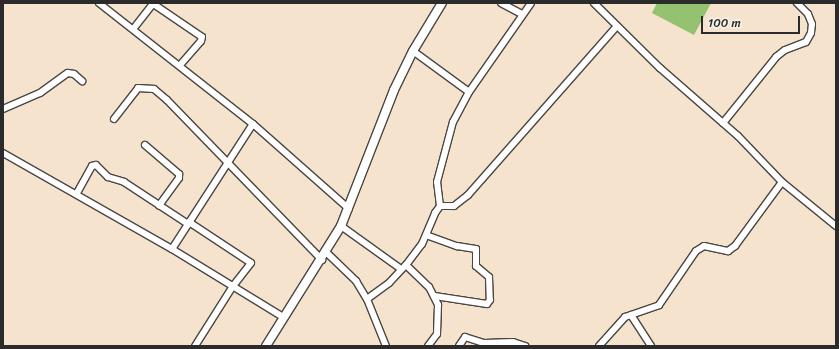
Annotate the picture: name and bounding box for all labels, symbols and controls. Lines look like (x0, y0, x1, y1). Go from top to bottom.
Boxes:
scale bar (703, 8, 802, 34)
text: 100 m (708, 12, 741, 34)

